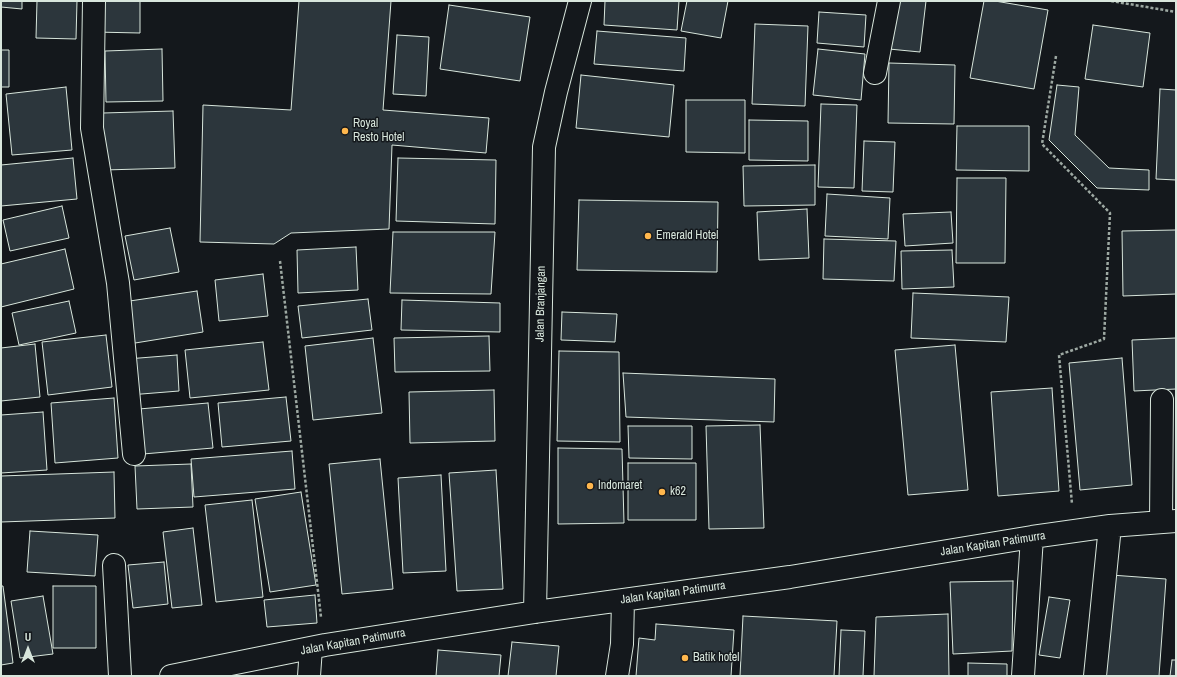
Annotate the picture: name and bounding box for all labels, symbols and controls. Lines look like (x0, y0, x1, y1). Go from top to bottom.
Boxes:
place label: Royal Resto Hotel (353, 117, 404, 145)
marker: Royal Resto Hotel (340, 126, 350, 136)
place label: Emerald Hotel (656, 229, 718, 243)
marker: Emerald Hotel (643, 231, 653, 241)
street label: Jalan Branjangan (533, 266, 549, 342)
place label: Indomaret (598, 479, 642, 493)
marker: Indomaret (585, 481, 595, 491)
place label: k62 (670, 485, 686, 499)
marker: k62 (657, 487, 667, 497)
street label: Jalan Kapitan Patimurra (939, 529, 1047, 559)
street label: Jalan Kapitan Patimurra (619, 578, 727, 608)
street label: Jalan Kapitan Patimurra (299, 626, 407, 658)
north arrow (8, 629, 48, 669)
text: U (25, 630, 31, 644)
place label: Batik hotel (693, 651, 739, 665)
marker: Batik hotel (680, 653, 690, 663)

